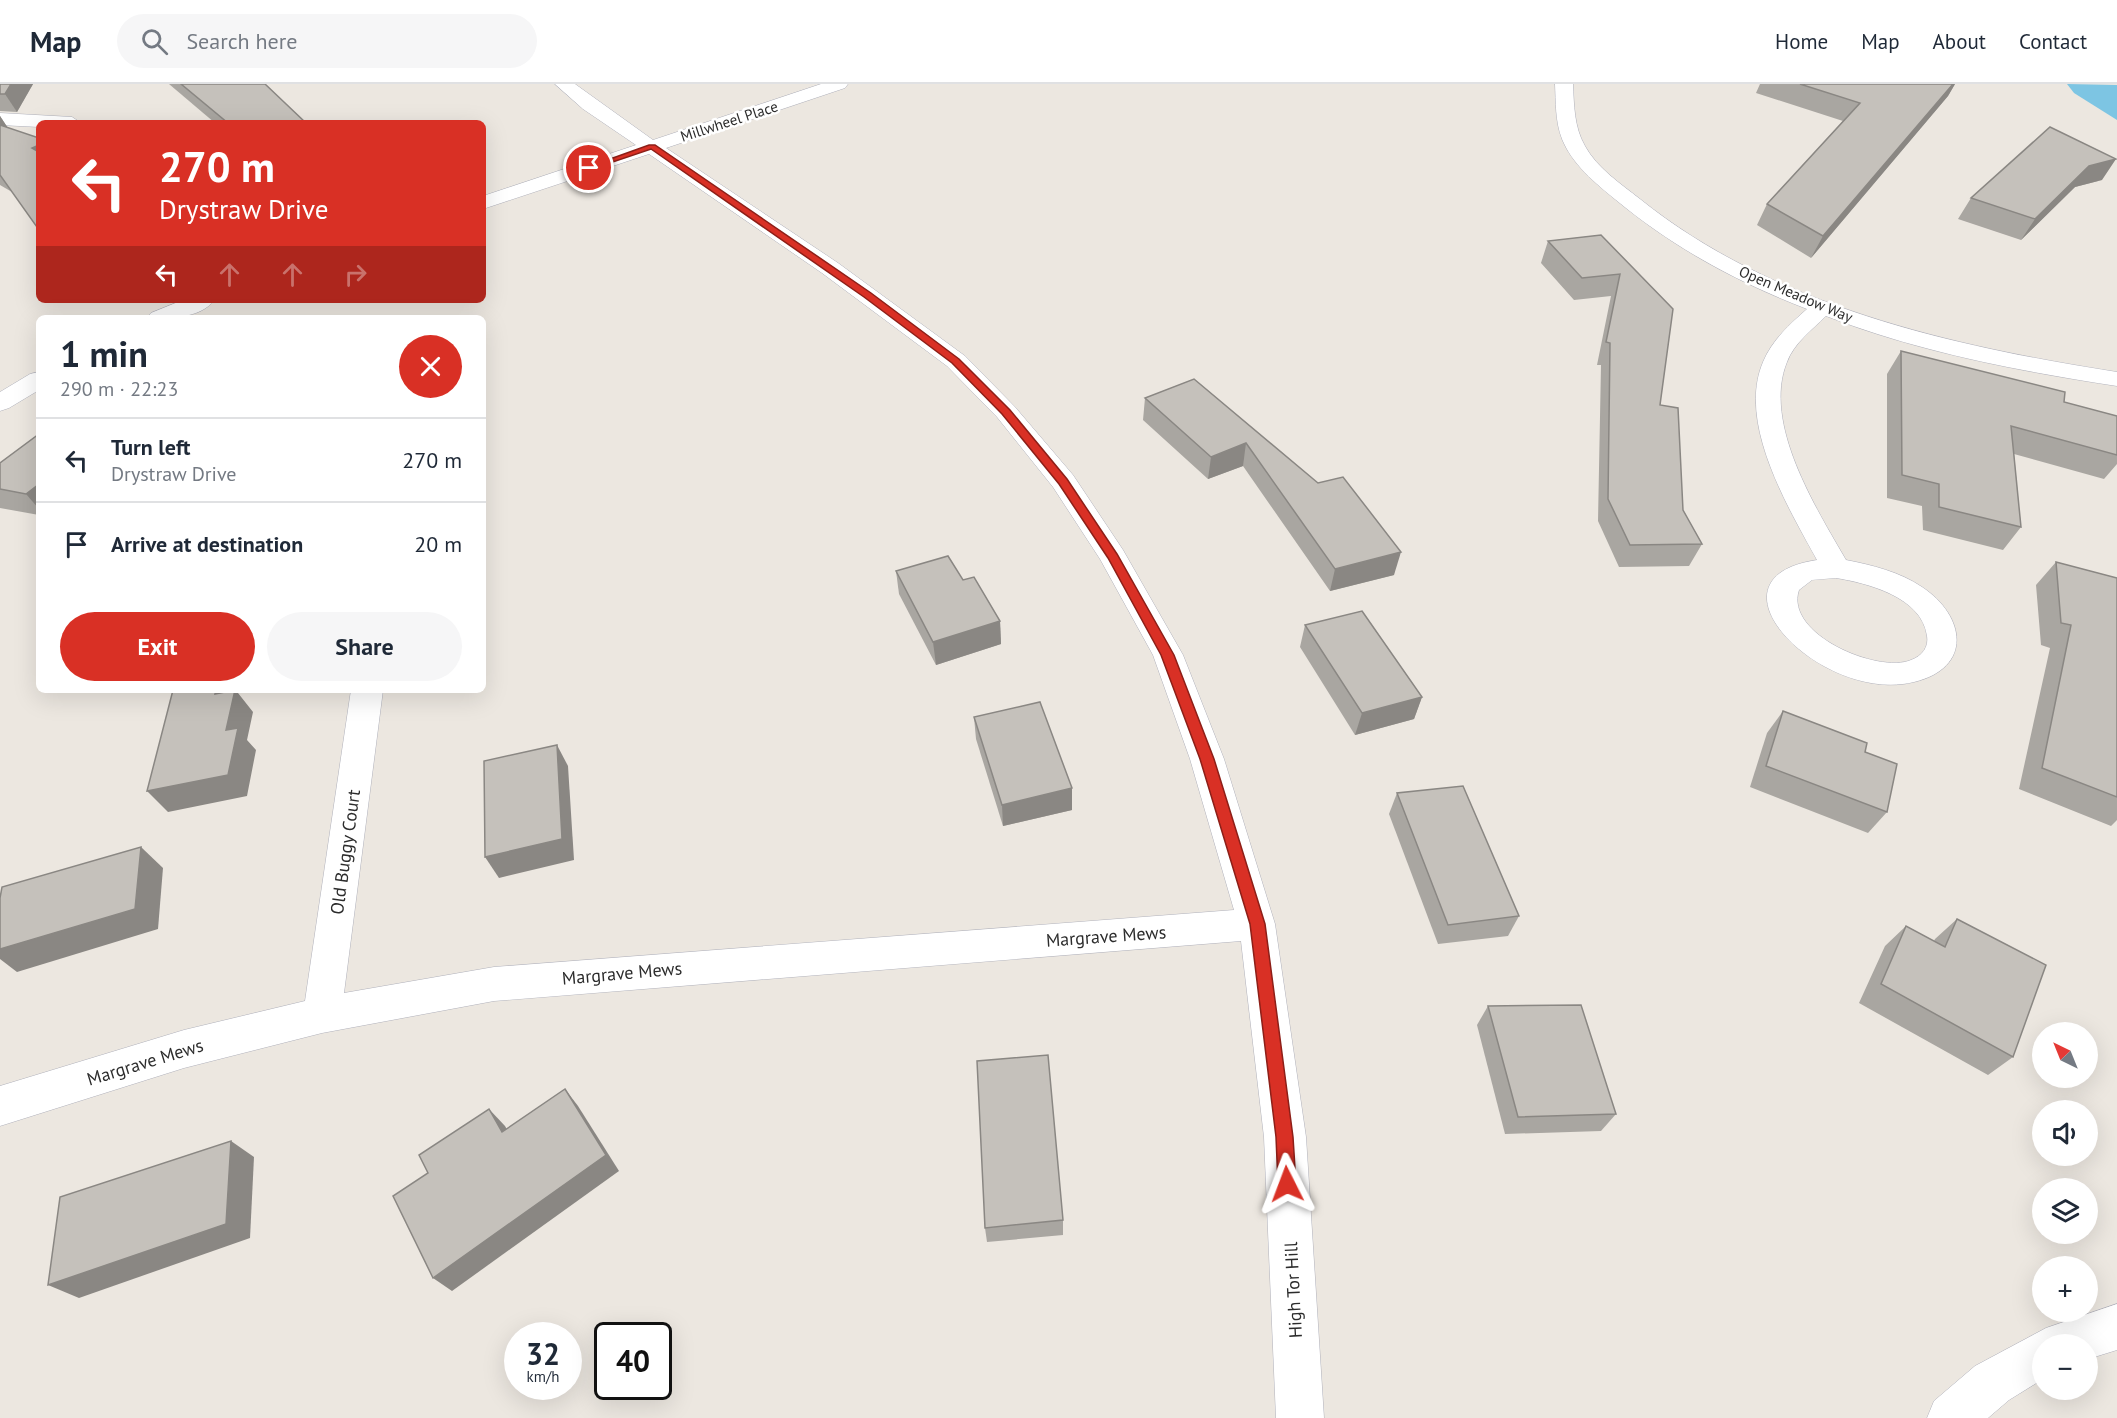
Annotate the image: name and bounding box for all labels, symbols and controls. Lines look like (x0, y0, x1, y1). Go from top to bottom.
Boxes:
search box (117, 14, 537, 68)
text: Map (30, 23, 81, 60)
icon: search (138, 25, 171, 58)
text: Search here (186, 27, 297, 55)
text: Home (1775, 28, 1828, 55)
text: Map (1861, 28, 1900, 55)
text: About (1933, 28, 1986, 55)
text: Contact (2019, 28, 2087, 55)
street label: Millwheel Place (678, 96, 780, 146)
text: 270 m (159, 139, 275, 194)
pin (563, 142, 614, 193)
icon: left (60, 144, 138, 222)
icon: arrive (572, 151, 605, 184)
text: Drystraw Drive (159, 192, 328, 226)
icon: left (150, 258, 183, 291)
icon: ahead (213, 258, 246, 291)
icon: ahead (276, 258, 309, 291)
icon: right (339, 258, 372, 291)
street label: Open Meadow Way (1736, 261, 1856, 327)
text: 1 min (60, 330, 148, 377)
button: close (399, 335, 462, 398)
text: 290 m · 22:23 (60, 376, 178, 402)
text: Turn left (111, 433, 191, 461)
icon: left (60, 444, 93, 477)
text: 270 m (402, 446, 462, 474)
text: Drystraw Drive (111, 461, 237, 487)
icon: arrive (60, 528, 93, 561)
text: Arrive at destination (111, 530, 303, 558)
text: 20 m (414, 530, 462, 558)
button: Exit (60, 612, 255, 681)
button: Share (267, 612, 462, 681)
street label: Old Buggy Court (325, 788, 365, 916)
street label: Margrave Mews (1045, 920, 1167, 952)
street label: Margrave Mews (561, 956, 683, 990)
north arrow (2032, 1022, 2098, 1088)
map controls (2032, 1022, 2098, 1400)
street label: Margrave Mews (84, 1033, 206, 1091)
button: sound (2032, 1100, 2098, 1166)
position arrow (1255, 1152, 1319, 1216)
button: layers (2032, 1178, 2098, 1244)
street label: High Tor Hill (1279, 1241, 1307, 1339)
button: + (2032, 1256, 2098, 1322)
speed limit sign: 40 (594, 1322, 672, 1400)
text: 32 (526, 1334, 560, 1373)
button: − (2032, 1334, 2098, 1400)
text: km/h (527, 1367, 559, 1386)

